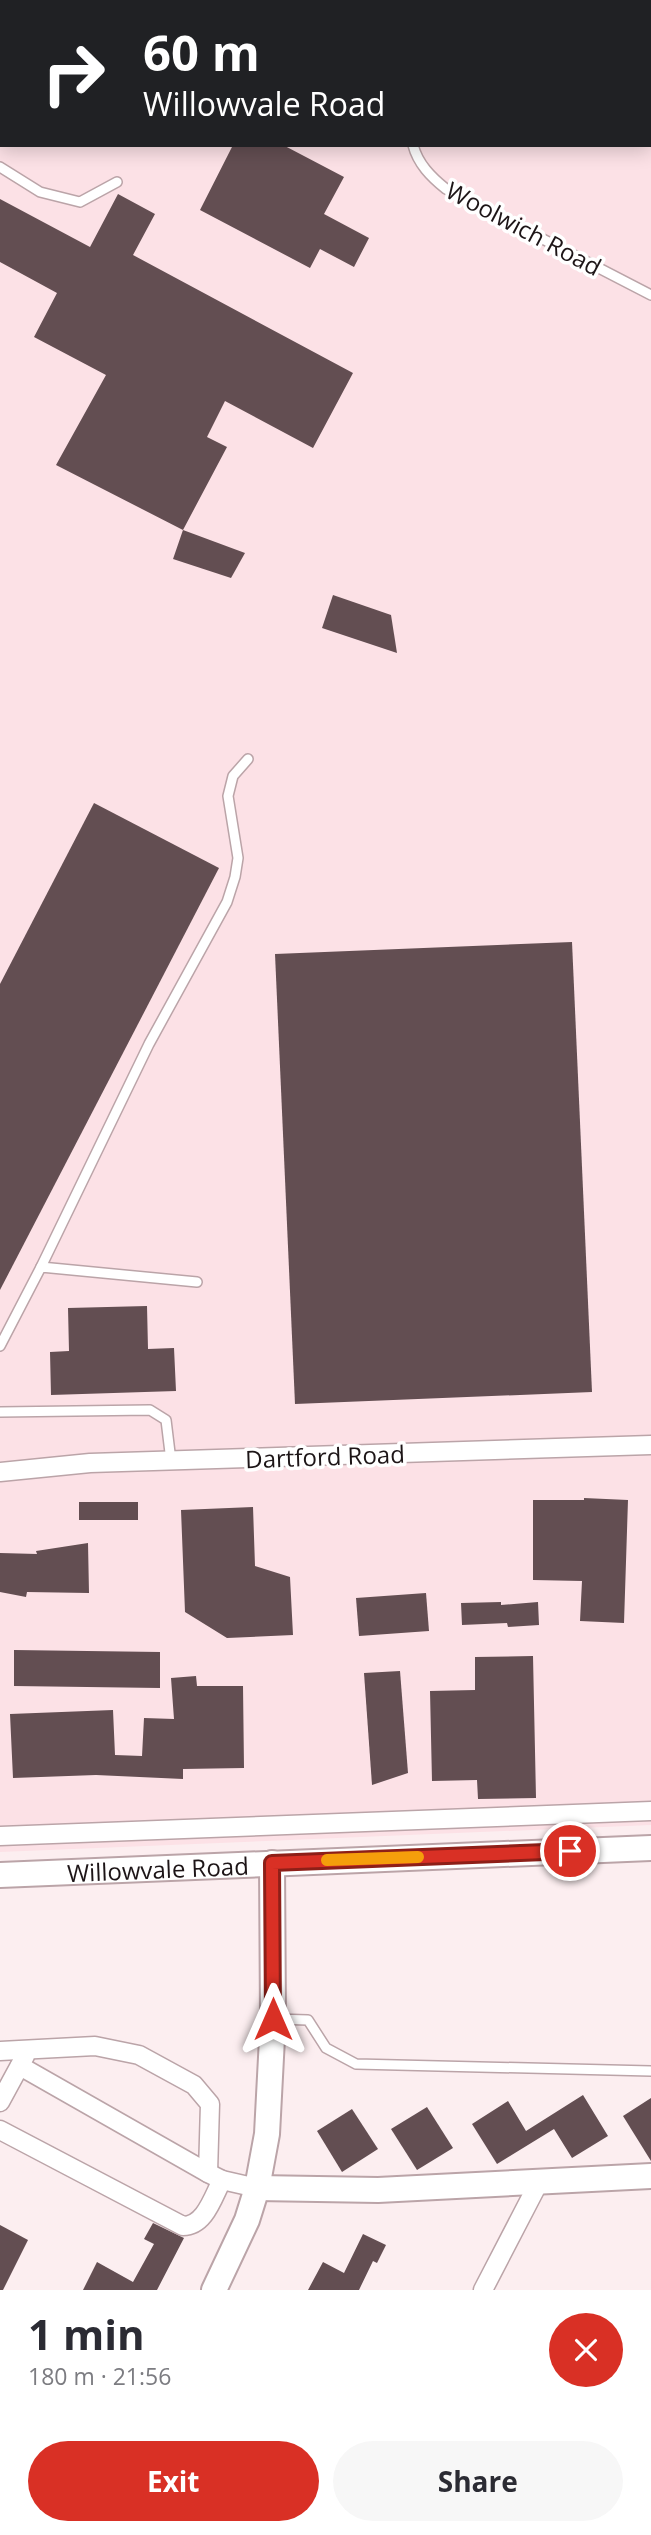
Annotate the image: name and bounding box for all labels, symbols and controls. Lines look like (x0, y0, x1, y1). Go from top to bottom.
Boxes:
text: 60 m (143, 19, 260, 85)
icon: right (28, 28, 119, 119)
text: Willowvale Road (143, 82, 385, 125)
street label: Woolwich Road (441, 173, 607, 283)
street label: Dartford Road (245, 1437, 405, 1475)
pin (540, 1821, 600, 1881)
icon: arrive (551, 1832, 589, 1870)
street label: Willowvale Road (66, 1848, 249, 1889)
position arrow (236, 1982, 310, 2056)
text: 1 min (28, 2305, 145, 2362)
button: close (549, 2313, 623, 2387)
text: 180 m · 21:56 (28, 2360, 171, 2392)
button: Exit (28, 2441, 319, 2521)
button: Share (333, 2441, 623, 2521)

